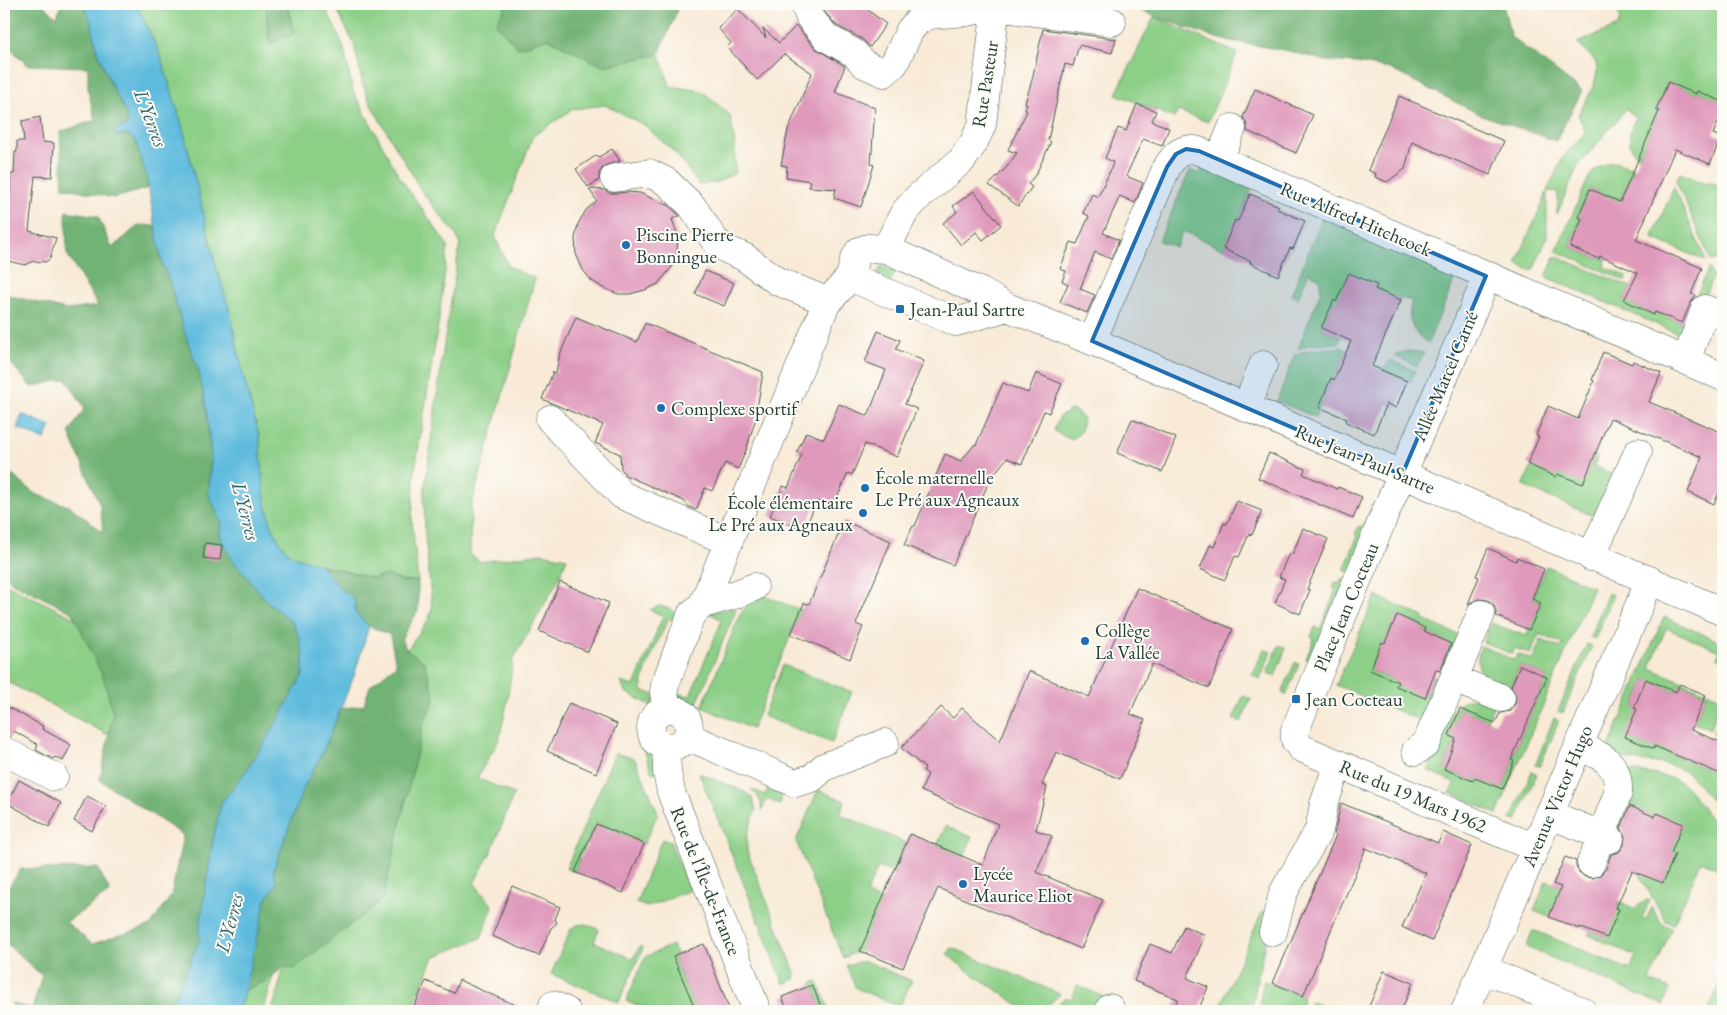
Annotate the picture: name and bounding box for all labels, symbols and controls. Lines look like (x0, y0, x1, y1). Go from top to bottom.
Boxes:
street label: Rue Pasteur (966, 38, 1004, 129)
water label: L'Yerres (128, 84, 174, 151)
street label: Rue Alfred Hitchcock (1276, 176, 1437, 263)
place label: Piscine Pierre Bonningue (636, 222, 734, 269)
marker: Piscine Pierre Bonningue (620, 239, 632, 251)
place label: Jean-Paul Sartre (908, 297, 1025, 322)
marker: Jean-Paul Sartre (894, 303, 906, 315)
street label: Allée Marcel Carné (1406, 307, 1484, 446)
place label: Complexe sportif (671, 396, 799, 421)
marker: Complexe sportif (655, 402, 667, 414)
street label: Rue Jean-Paul Sartre (1291, 418, 1439, 500)
place label: École maternelle Le Pré aux Agneaux (875, 465, 1020, 512)
water label: L'Yerres (225, 478, 266, 544)
marker: École maternelle Le Pré aux Agneaux (859, 482, 871, 494)
place label: École élémentaire Le Pré aux Agneaux (708, 490, 854, 537)
marker: École élémentaire Le Pré aux Agneaux (857, 507, 869, 519)
street label: Place Jean Cocteau (1308, 539, 1384, 675)
place label: Collège La Vallée (1095, 618, 1160, 665)
marker: Collège La Vallée (1079, 635, 1091, 647)
place label: Jean Cocteau (1304, 687, 1403, 712)
marker: Jean Cocteau (1290, 693, 1302, 705)
street label: Avenue Victor Hugo (1515, 721, 1598, 872)
street label: Rue du 19 Mars 1962 (1336, 754, 1490, 838)
street label: Rue de l'Île-de-France (665, 803, 747, 959)
place label: Lycée Maurice Eliot (973, 861, 1072, 908)
marker: Lycée Maurice Eliot (957, 878, 969, 890)
water label: L'Yerres (208, 890, 249, 956)

